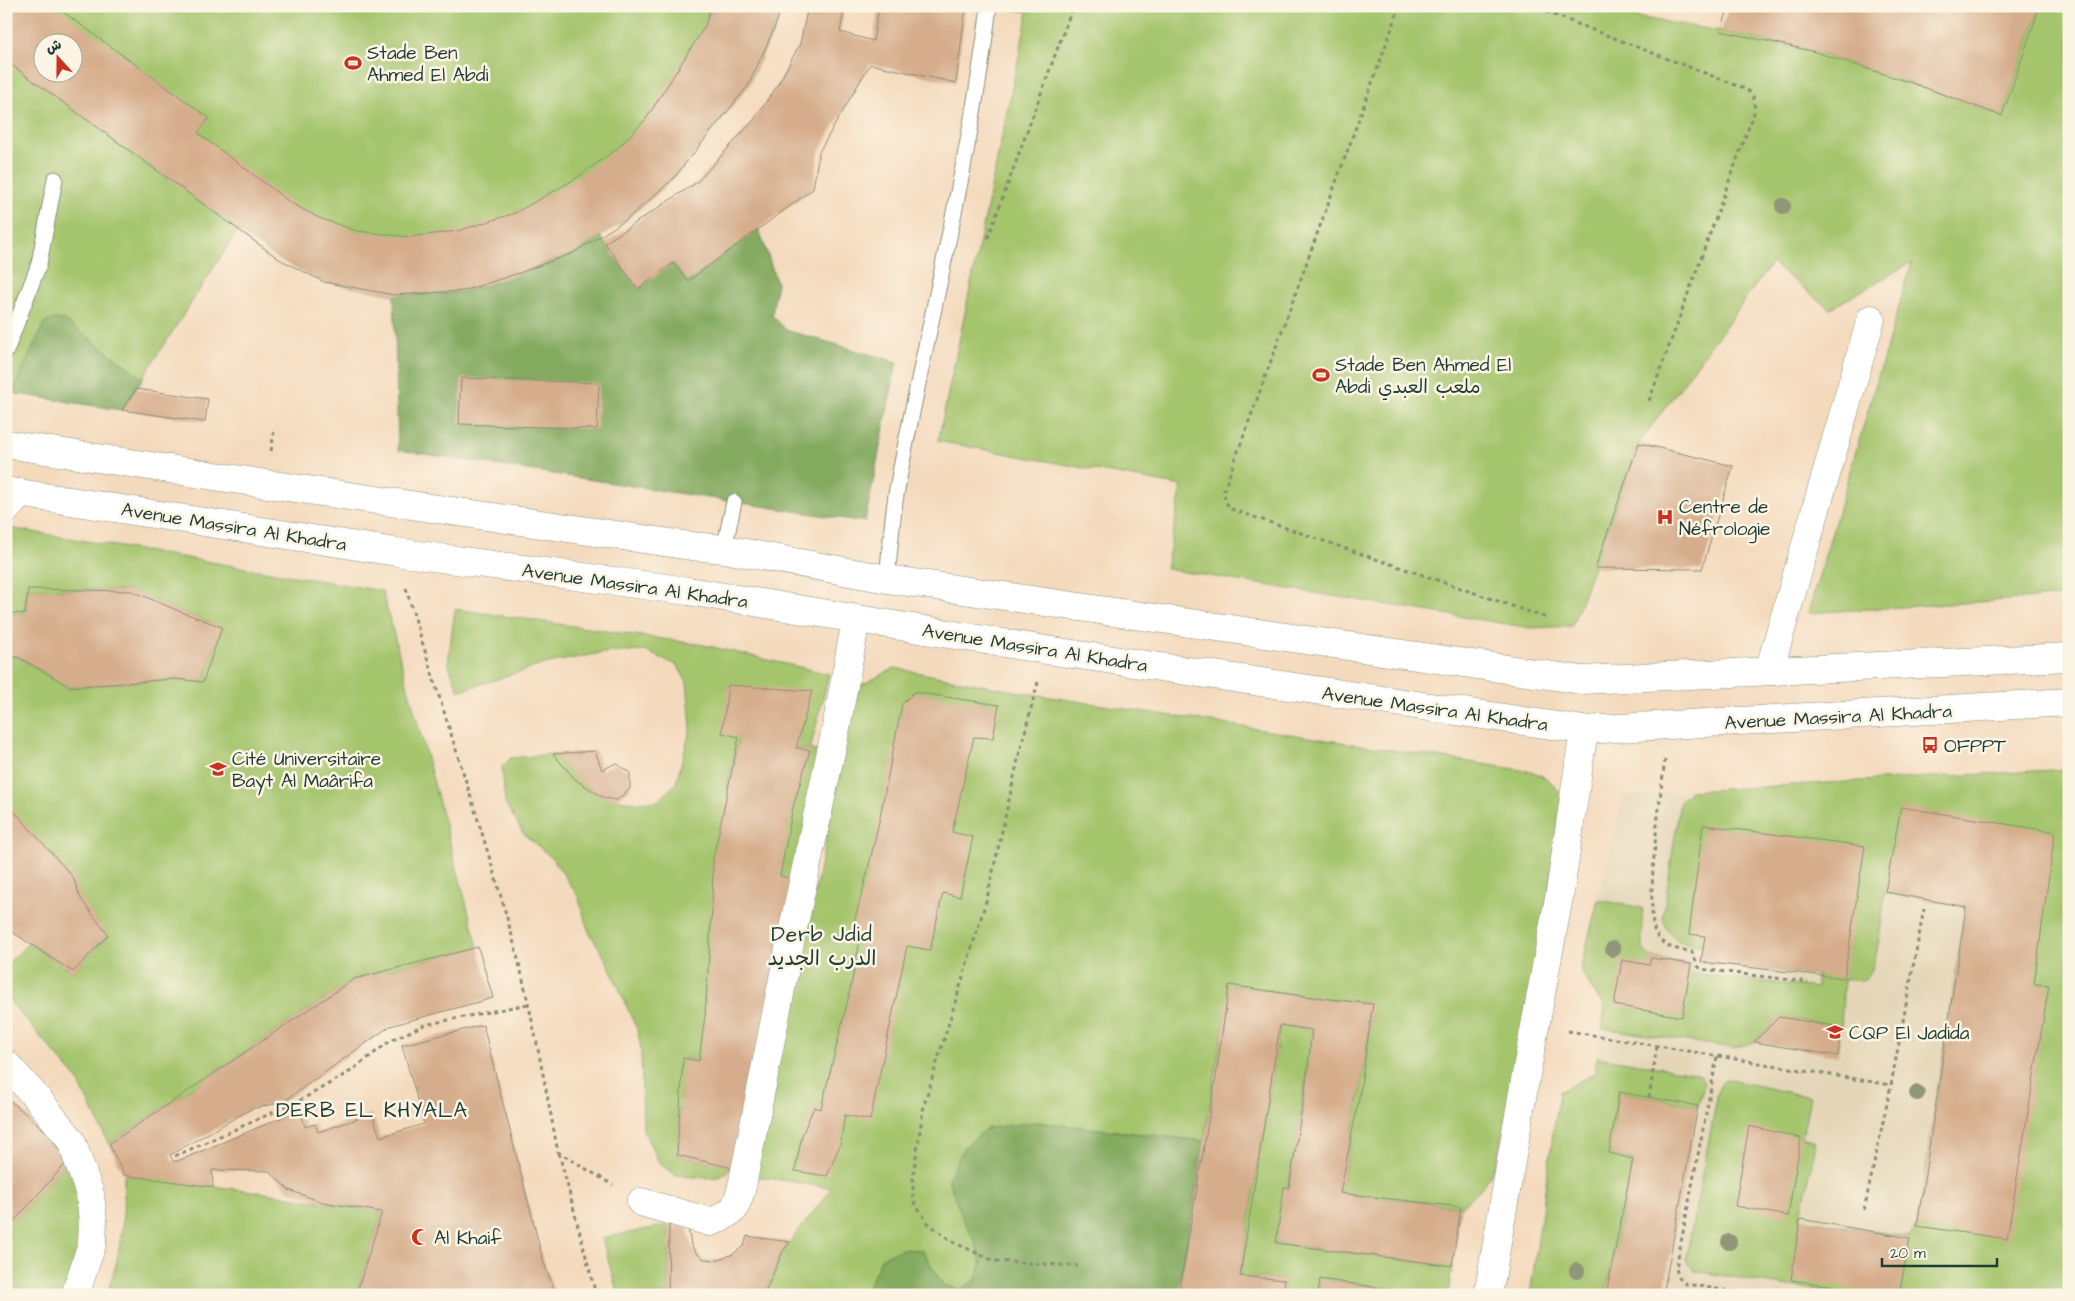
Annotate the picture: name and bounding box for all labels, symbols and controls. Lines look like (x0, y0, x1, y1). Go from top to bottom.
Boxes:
north arrow (32, 32, 82, 82)
text: ش (43, 35, 64, 59)
place label: Stade Ben Ahmed El Abdi (367, 40, 488, 89)
sports icon: Stade Ben Ahmed El Abdi (343, 53, 363, 73)
place label: Stade Ben Ahmed El Abdi ملعب العبدي (1335, 352, 1511, 401)
sports icon: Stade Ben Ahmed El Abdi ملعب العبدي (1311, 365, 1331, 385)
place label: Centre de Néfrologie (1679, 494, 1770, 544)
street label: Avenue Massira Al Khadra (119, 496, 349, 559)
hospital icon: Centre de Néfrologie (1655, 507, 1675, 527)
street label: Avenue Massira Al Khadra (520, 557, 750, 616)
street label: Avenue Massira Al Khadra (920, 617, 1150, 680)
street label: Avenue Massira Al Khadra (1320, 680, 1550, 739)
street label: Avenue Massira Al Khadra (1724, 698, 1953, 737)
place label: OFPPT (1944, 733, 2006, 760)
bus stop icon: OFPPT (1920, 735, 1940, 755)
place label: Cité Universitaire Bayt Al Maârifa (232, 746, 381, 796)
school or university icon: Cité Universitaire Bayt Al Maârifa (208, 759, 228, 779)
district label: Derb Jdid الدرب الجديد (768, 920, 876, 973)
place label: CQP El Jadida (1849, 1020, 1970, 1047)
school or university icon: CQP El Jadida (1825, 1022, 1845, 1042)
district label: DERB EL KHYALA (276, 1096, 468, 1125)
place label: Al Khaif (434, 1225, 502, 1252)
mosque icon: Al Khaif (410, 1227, 430, 1247)
scale bar (1882, 1236, 1998, 1268)
text: 20 m (1890, 1243, 1926, 1264)

